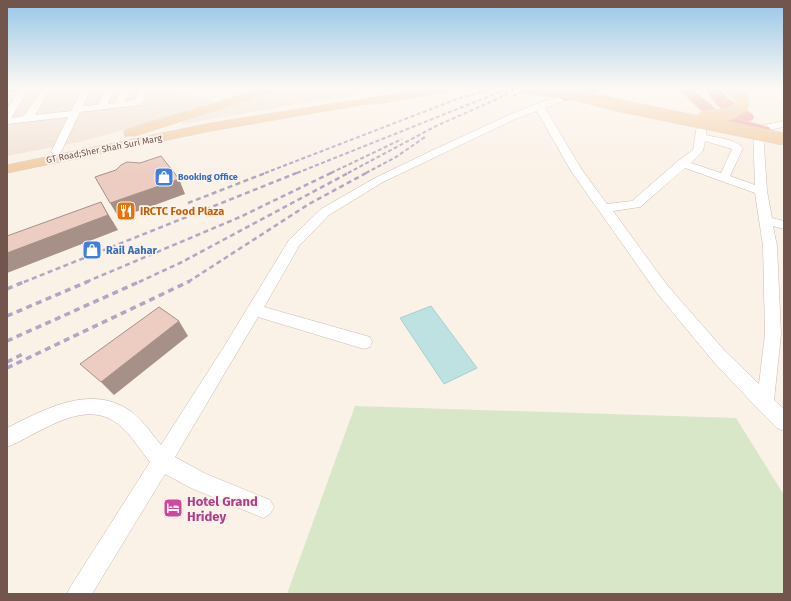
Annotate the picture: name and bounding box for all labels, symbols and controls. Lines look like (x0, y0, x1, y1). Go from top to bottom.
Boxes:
street label: GT Road;Sher Shah Suri Marg (45, 133, 163, 165)
shop icon: Booking Office (153, 166, 175, 188)
place label: Booking Office (178, 172, 238, 182)
restaurant icon: IRCTC Food Plaza (115, 200, 137, 222)
place label: IRCTC Food Plaza (140, 205, 224, 218)
shop icon: Rail Aahar (81, 239, 103, 261)
place label: Rail Aahar (106, 244, 158, 257)
place label: Hotel Grand Hridey (187, 494, 258, 524)
hotel icon: Hotel Grand Hridey (162, 497, 184, 519)

